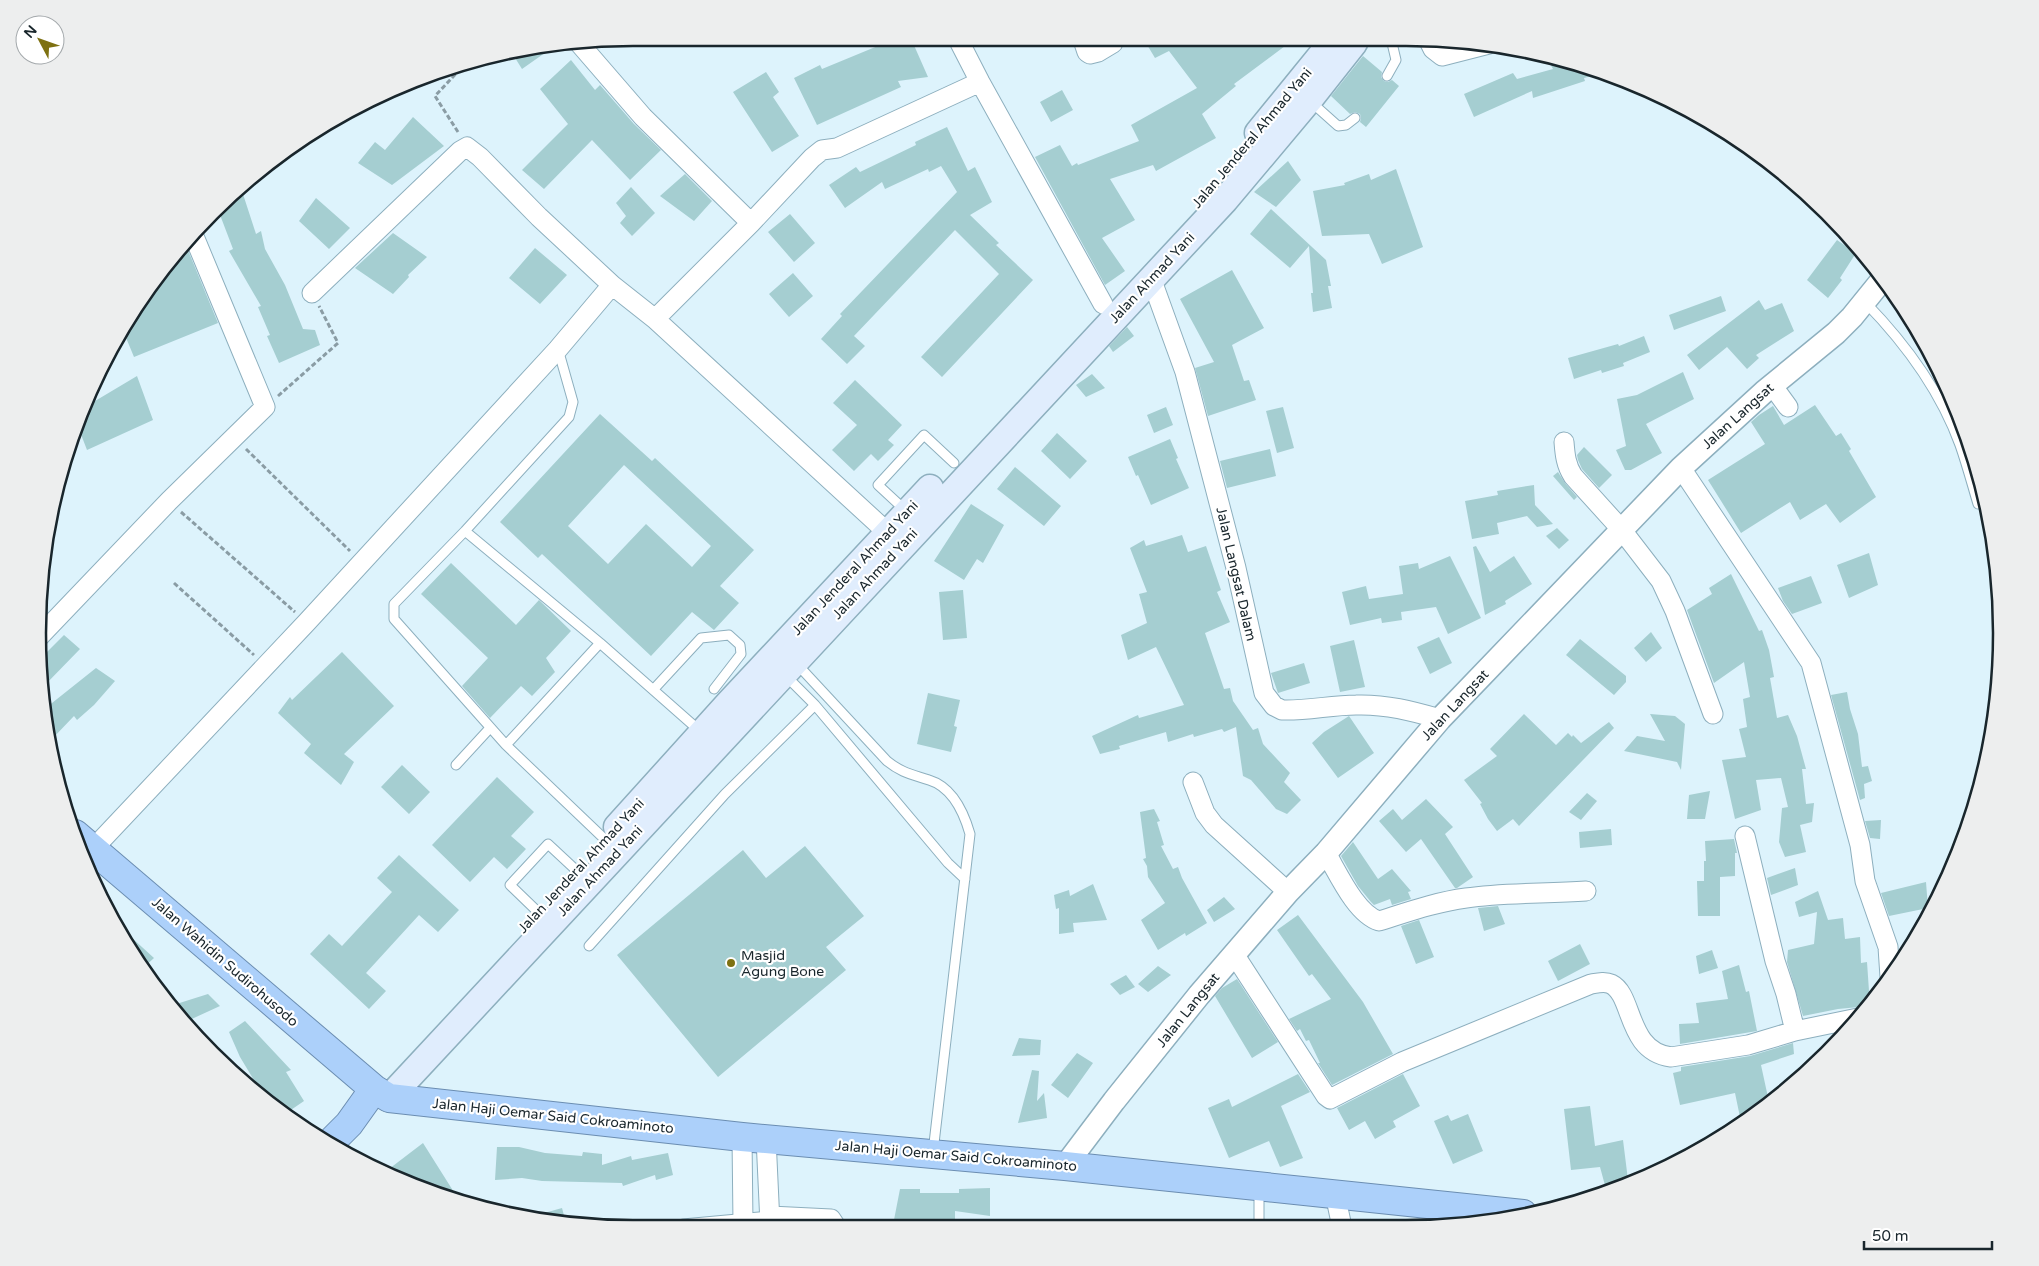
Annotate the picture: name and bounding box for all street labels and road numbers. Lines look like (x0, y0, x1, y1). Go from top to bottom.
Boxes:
street label: Jalan Jenderal Ahmad Yani (1188, 64, 1316, 212)
street label: Jalan Ahmad Yani (1106, 229, 1198, 327)
street label: Jalan Langsat (1699, 379, 1778, 453)
street label: Jalan Jenderal Ahmad Yani (788, 497, 922, 639)
street label: Jalan Langsat Dalam (1212, 505, 1260, 643)
street label: Jalan Ahmad Yani (829, 525, 921, 623)
street label: Jalan Langsat (1418, 665, 1493, 744)
street label: Jalan Jenderal Ahmad Yani (514, 795, 648, 937)
street label: Jalan Ahmad Yani (554, 822, 646, 920)
street label: Jalan Wahidin Sudirohusodo (148, 894, 302, 1030)
street label: Jalan Langsat (1153, 969, 1224, 1051)
street label: Jalan Haji Oemar Said Cokroaminoto (432, 1095, 674, 1137)
street label: Jalan Haji Oemar Said Cokroaminoto (834, 1137, 1078, 1175)

